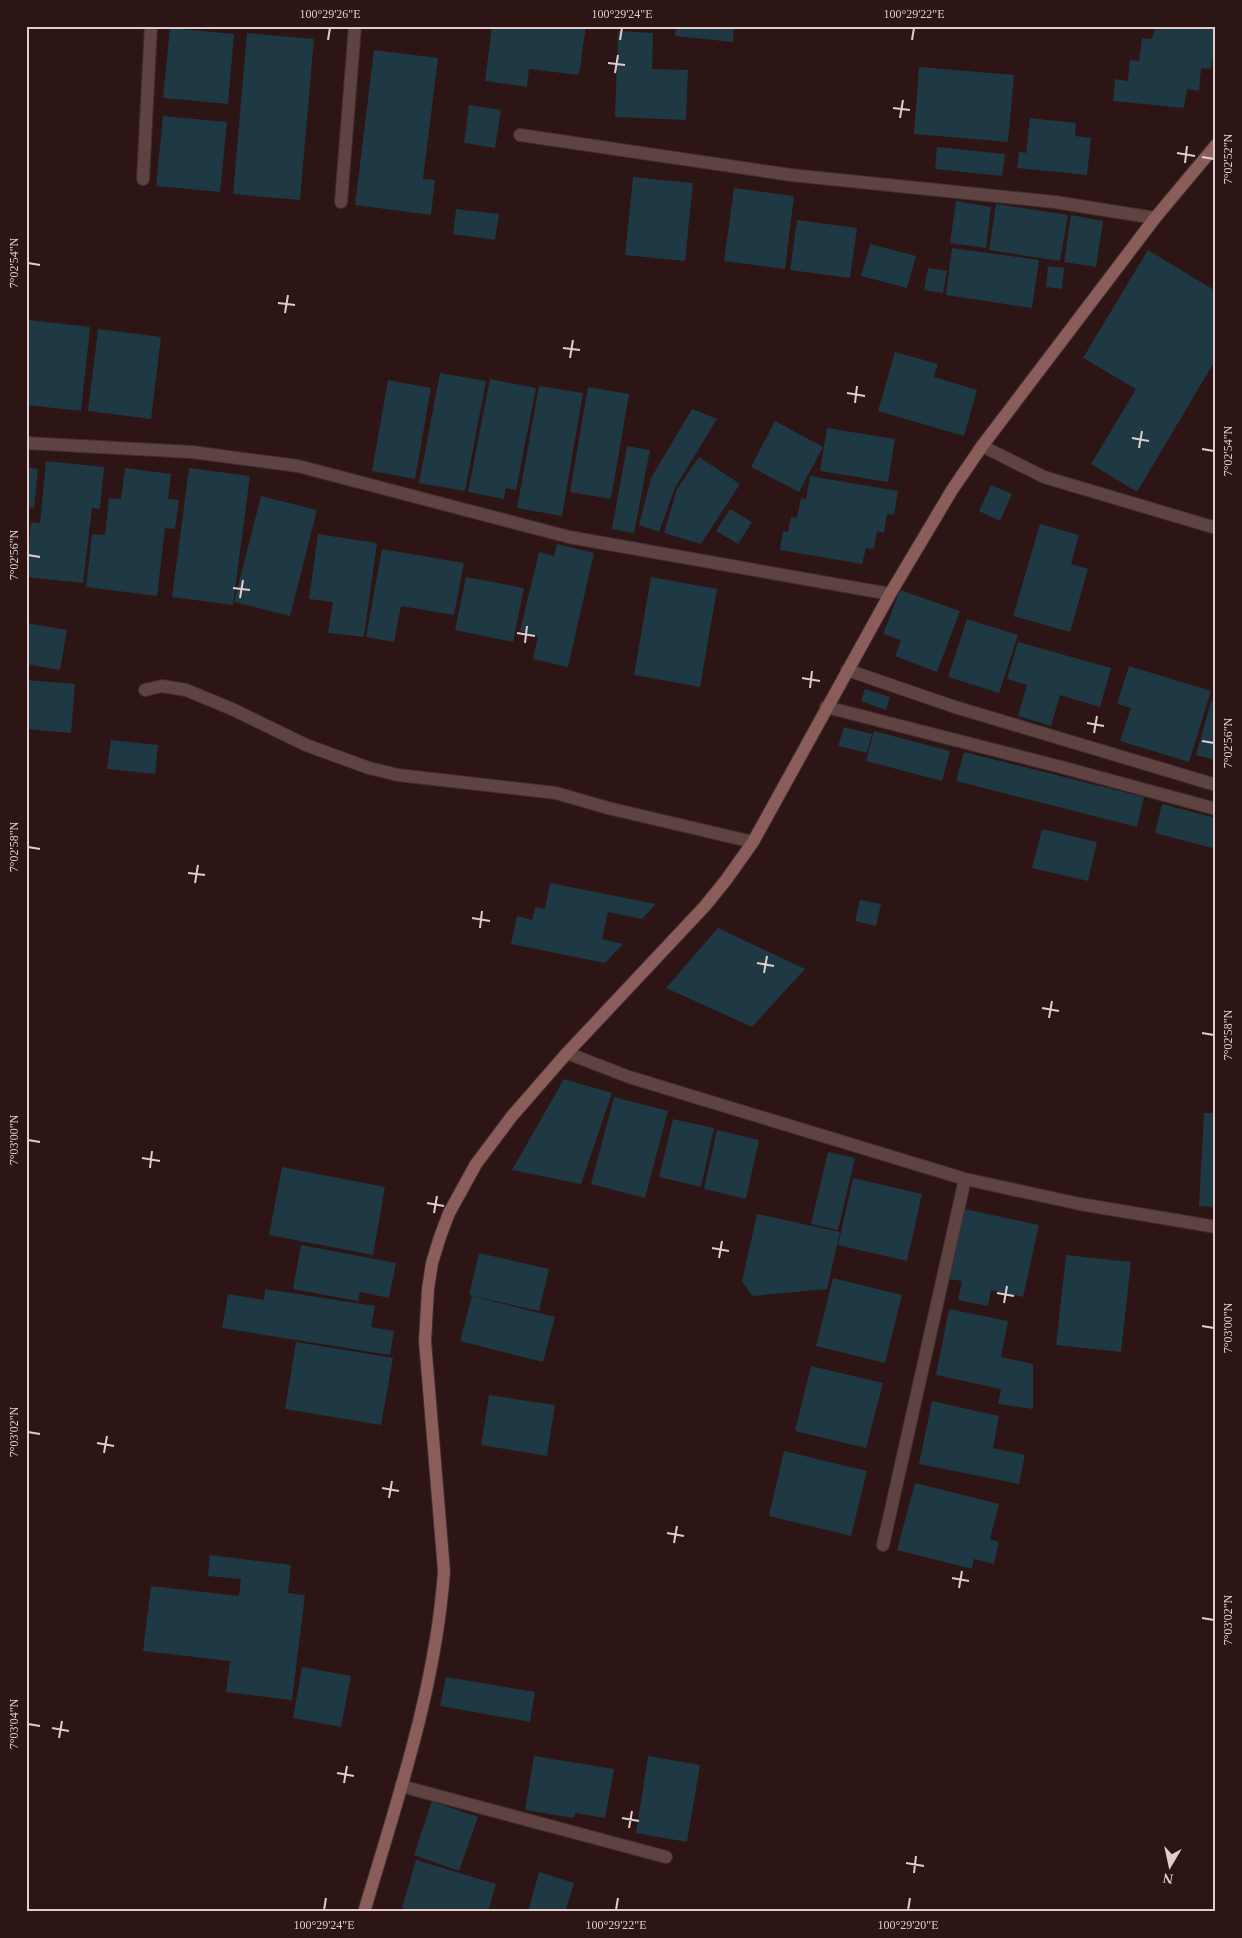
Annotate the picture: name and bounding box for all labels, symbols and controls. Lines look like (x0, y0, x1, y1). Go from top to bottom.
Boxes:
text: 100°29'26"E (299, 7, 361, 21)
text: 100°29'24"E (591, 7, 653, 21)
text: 100°29'22"E (883, 7, 945, 21)
text: 7°02'52"N (1221, 133, 1235, 184)
text: 7°02'54"N (7, 237, 21, 288)
text: 7°02'54"N (1221, 425, 1235, 476)
text: 7°02'56"N (7, 529, 21, 580)
text: 7°02'56"N (1221, 717, 1235, 768)
text: 7°02'58"N (7, 821, 21, 872)
text: 7°02'58"N (1221, 1009, 1235, 1060)
text: 7°03'00"N (7, 1114, 21, 1165)
text: 7°03'00"N (1221, 1302, 1235, 1353)
text: 7°03'02"N (7, 1406, 21, 1457)
text: 7°03'02"N (1221, 1594, 1235, 1645)
text: 7°03'04"N (7, 1698, 21, 1749)
north arrow (1144, 1840, 1194, 1890)
text: N (1162, 1870, 1174, 1887)
text: 100°29'24"E (293, 1918, 355, 1932)
text: 100°29'22"E (585, 1918, 647, 1932)
text: 100°29'20"E (877, 1918, 939, 1932)

